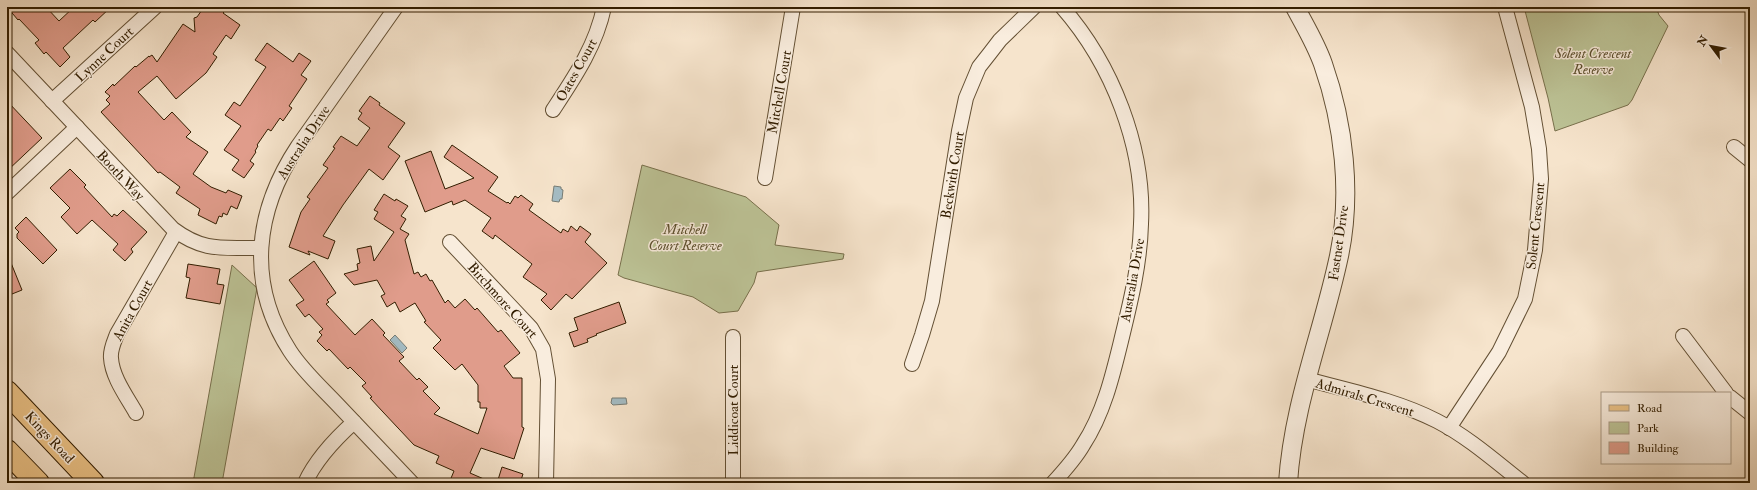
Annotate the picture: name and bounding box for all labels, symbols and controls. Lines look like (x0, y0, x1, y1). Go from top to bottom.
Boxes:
street label: Lynne Court (72, 23, 138, 86)
north arrow (1691, 26, 1731, 66)
text: N (1694, 32, 1712, 49)
street label: Oates Court (552, 35, 601, 105)
park label: Solent Crescent Reserve (1554, 45, 1632, 78)
street label: Mitchell Court (764, 48, 795, 135)
street label: Australia Drive (273, 102, 334, 183)
street label: Beckwith Court (937, 130, 968, 220)
street label: Booth Way (92, 147, 149, 205)
street label: Solent Crescent (1522, 181, 1549, 270)
street label: Fastnet Drive (1325, 204, 1352, 282)
park label: Mitchell Court Reserve (648, 221, 722, 254)
street label: Australia Drive (1117, 237, 1148, 324)
street label: Birchmore Court (464, 259, 542, 342)
street label: Anita Court (108, 276, 156, 345)
street label: Liddicoat Court (725, 364, 742, 455)
street label: Admirals Crescent (1313, 374, 1416, 421)
legend (1601, 392, 1731, 464)
text: Road (1637, 401, 1662, 416)
street label: Kings Road (21, 408, 78, 467)
text: Park (1637, 421, 1659, 436)
text: Building (1637, 441, 1680, 456)

